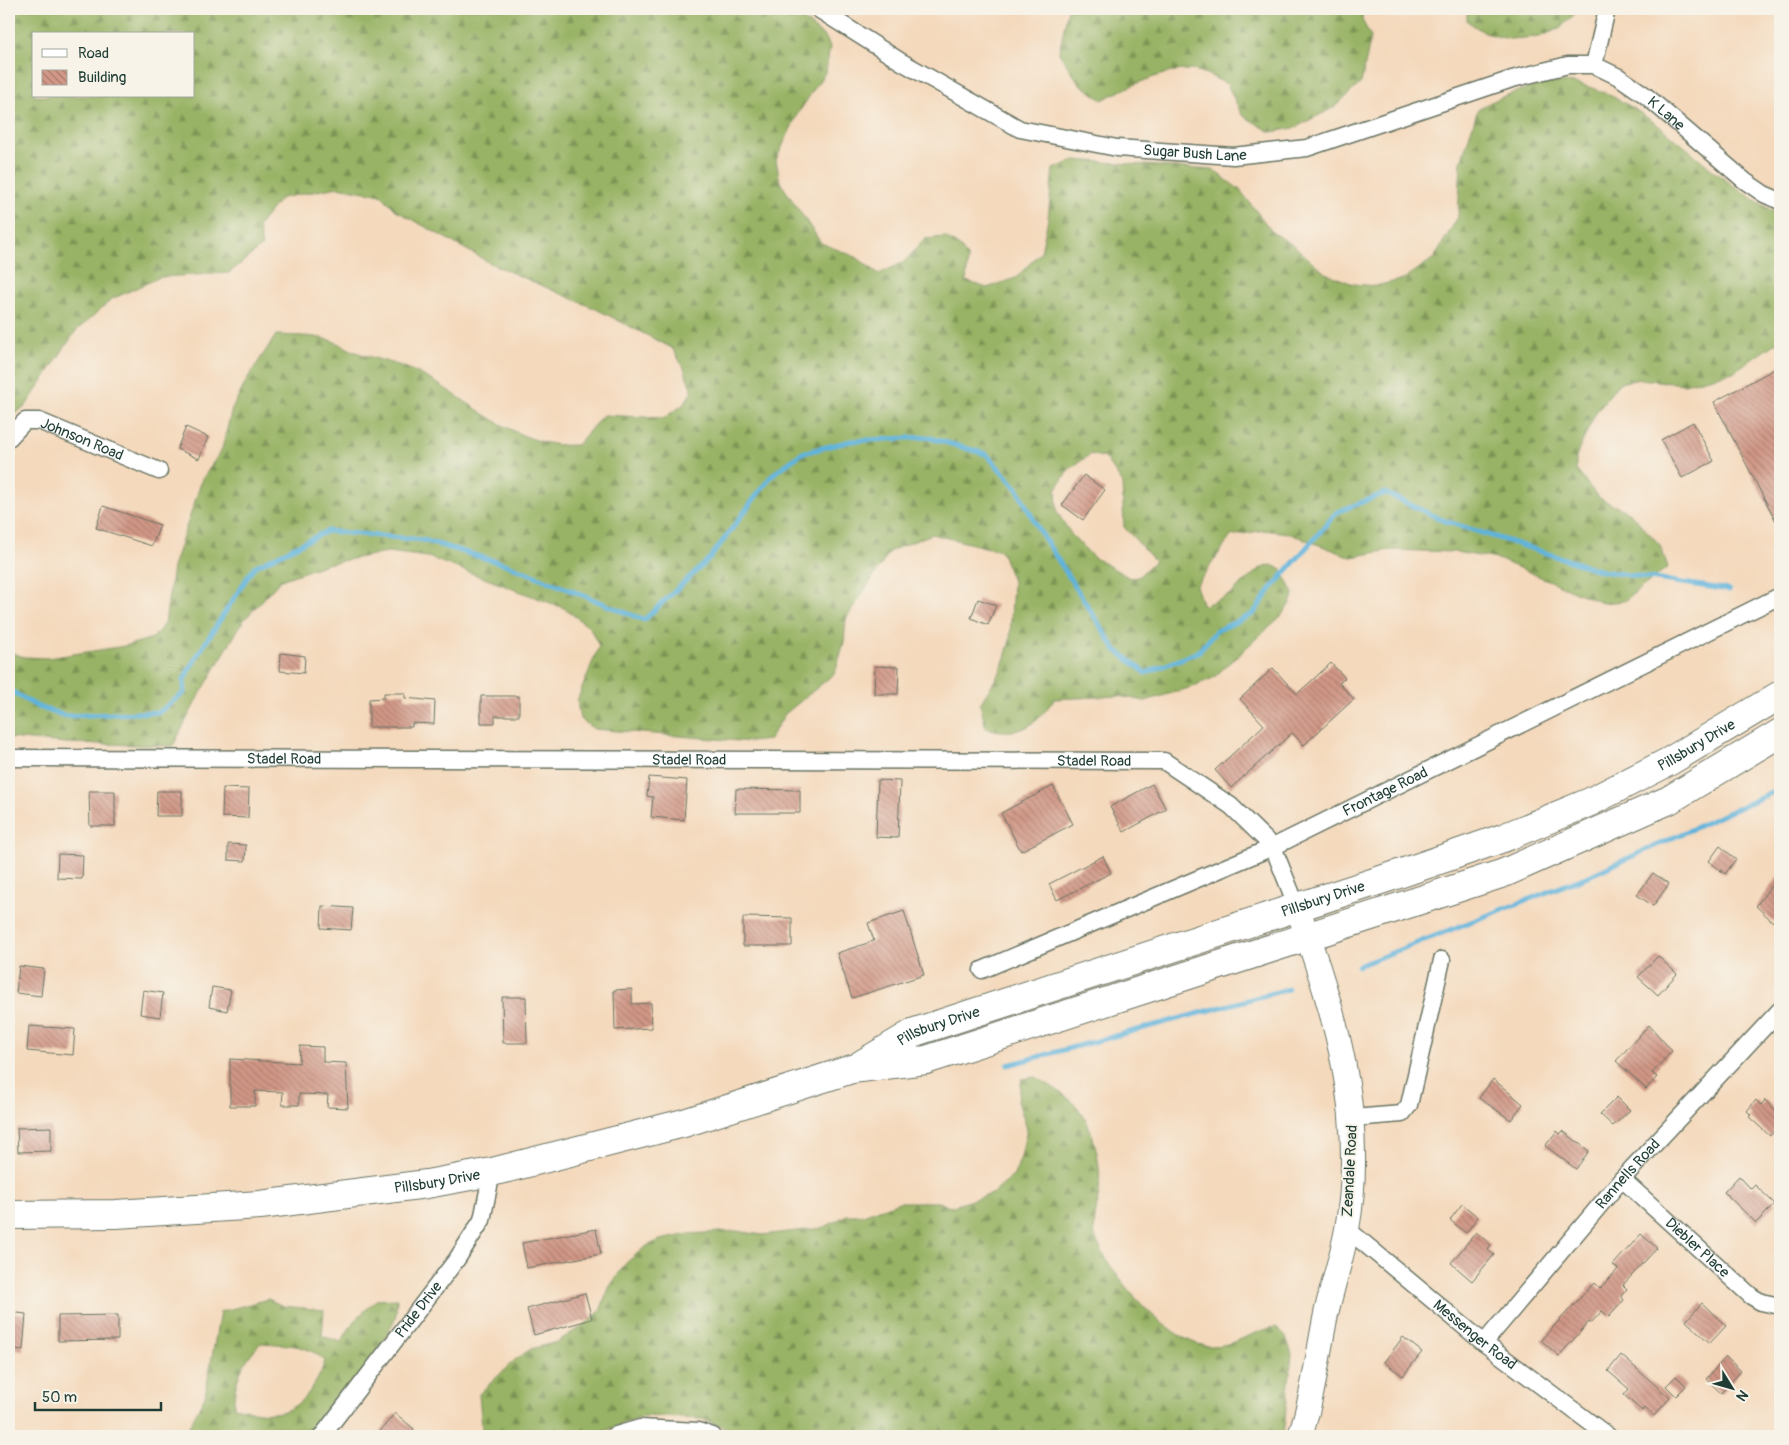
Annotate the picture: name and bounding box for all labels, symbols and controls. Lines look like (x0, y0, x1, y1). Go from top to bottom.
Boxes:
legend (32, 32, 195, 98)
text: Road (78, 44, 109, 63)
text: Building (78, 68, 126, 87)
street label: K Lane (1644, 92, 1689, 135)
street label: Sugar Bush Lane (1143, 140, 1248, 166)
street label: Johnson Road (38, 413, 126, 465)
street label: Pillsbury Drive (1654, 714, 1739, 775)
street label: Stadel Road (247, 749, 321, 768)
street label: Stadel Road (652, 750, 726, 769)
street label: Stadel Road (1057, 751, 1131, 770)
street label: Frontage Road (1339, 762, 1431, 821)
street label: Pillsbury Drive (1279, 876, 1368, 921)
street label: Pillsbury Drive (894, 1002, 983, 1050)
street label: Zeandale Road (1338, 1124, 1362, 1218)
street label: Rannells Road (1591, 1135, 1664, 1213)
street label: Pillsbury Drive (393, 1165, 482, 1198)
street label: Diebler Place (1661, 1214, 1734, 1282)
street label: Pride Drive (391, 1277, 446, 1342)
street label: Messenger Road (1429, 1295, 1521, 1374)
north arrow (1706, 1362, 1756, 1412)
scale bar (35, 1380, 161, 1412)
text: N (1732, 1387, 1752, 1404)
text: 50 m (42, 1388, 77, 1407)

